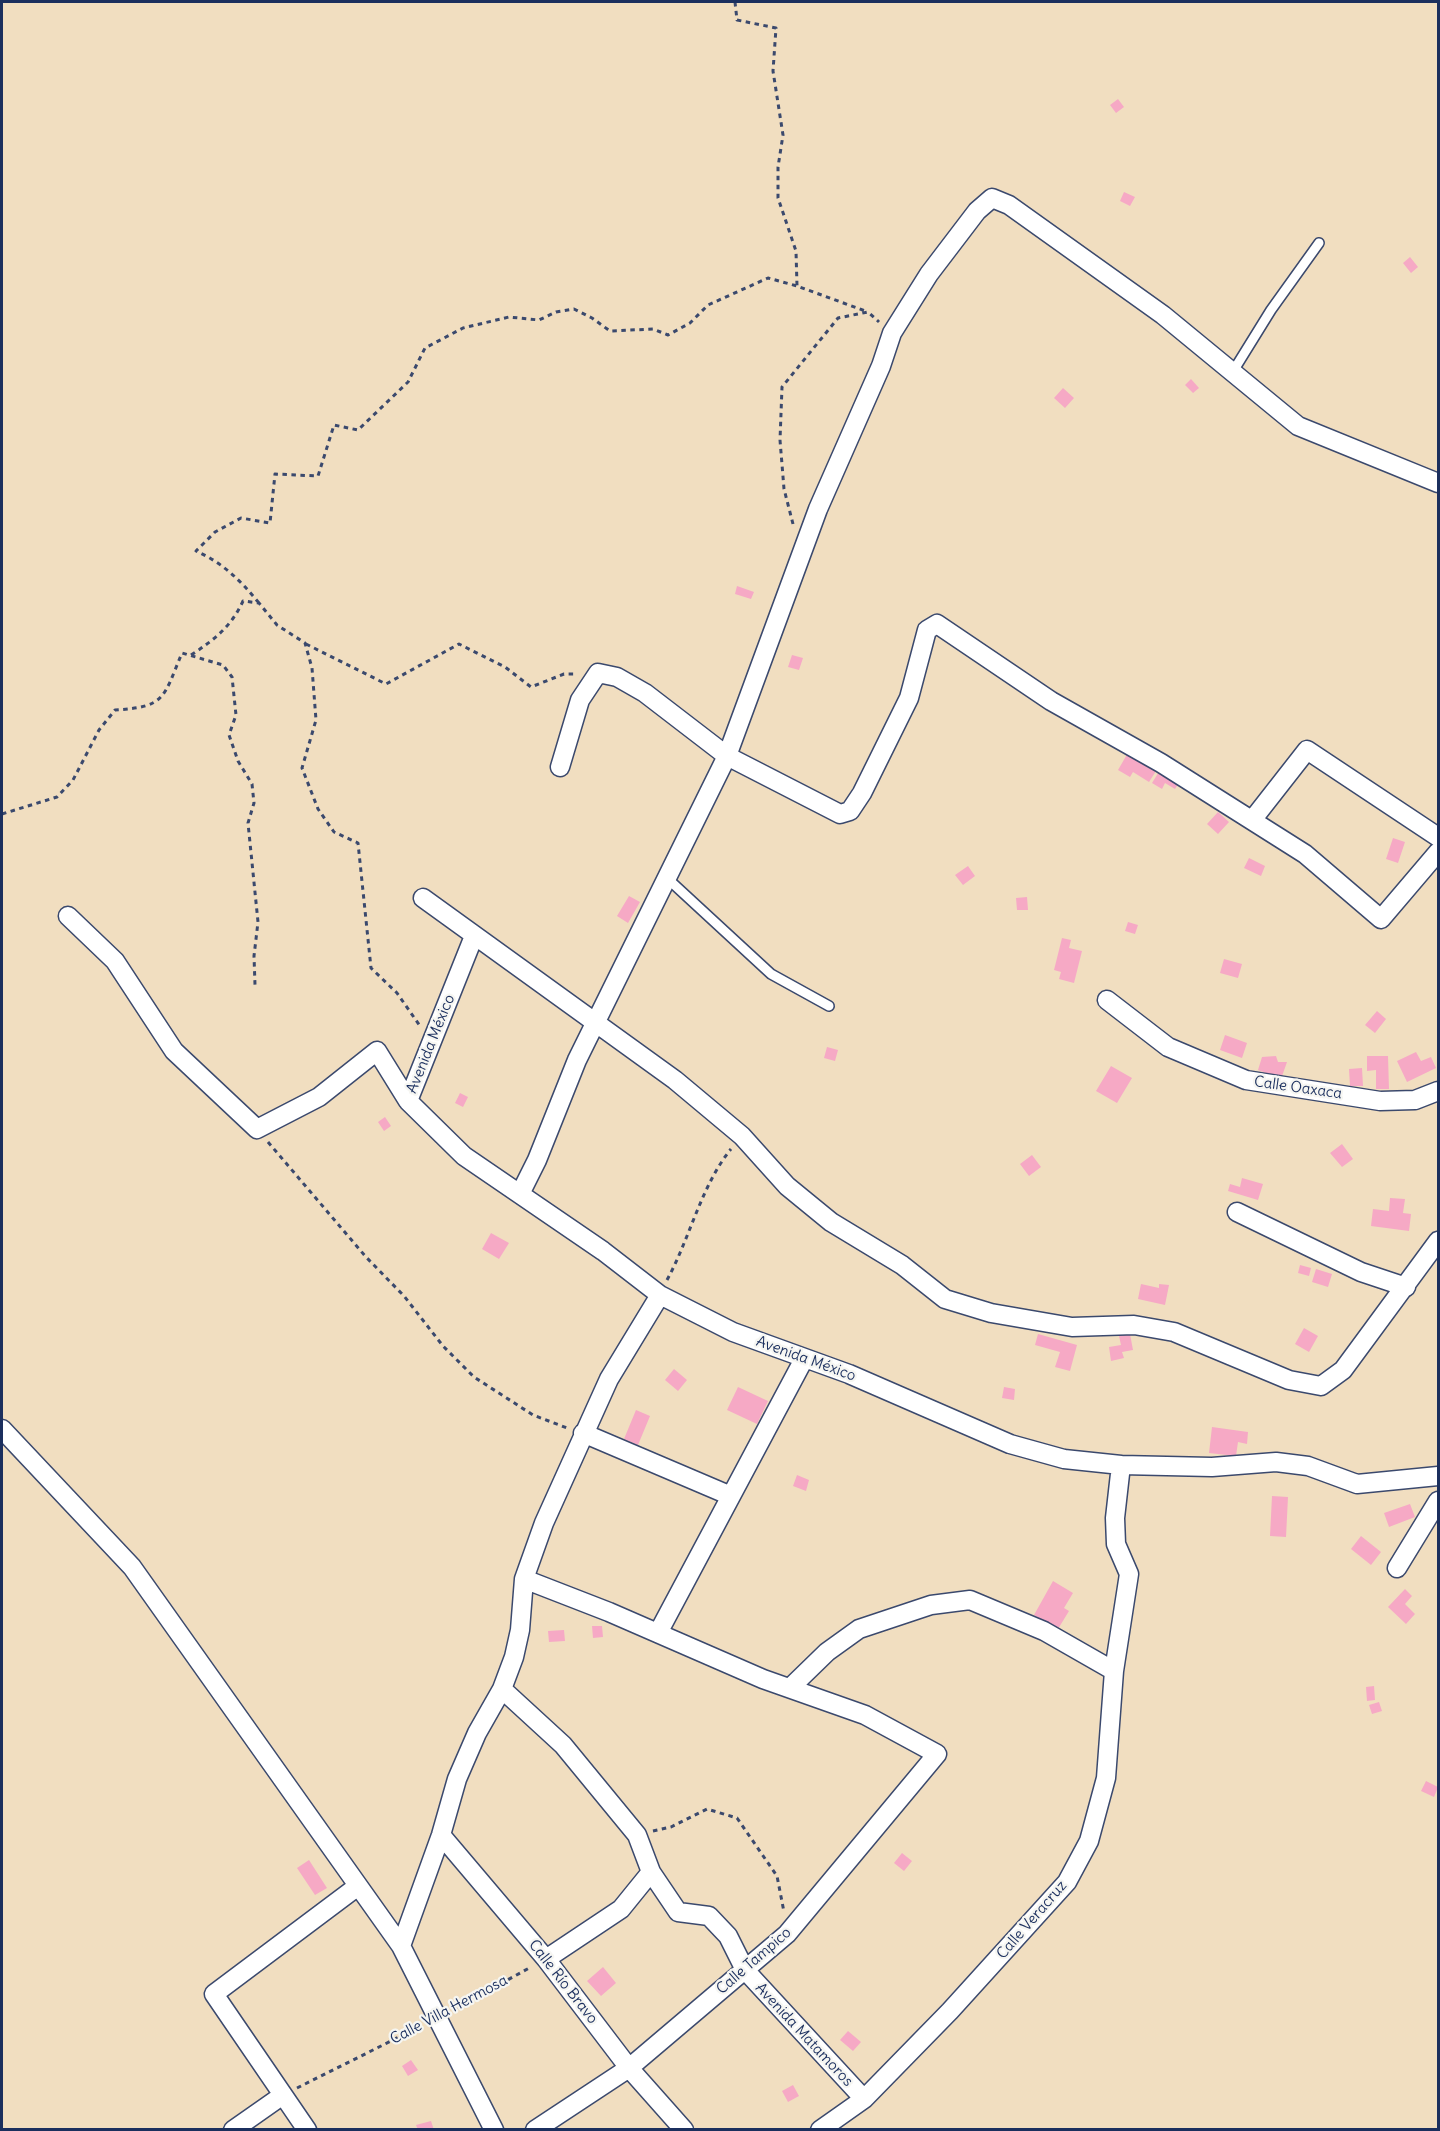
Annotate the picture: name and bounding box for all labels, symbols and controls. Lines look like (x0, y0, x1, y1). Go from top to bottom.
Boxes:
street label: Avenida México (403, 992, 459, 1096)
street label: Calle Oaxaca (1253, 1073, 1343, 1103)
street label: Avenida México (754, 1333, 858, 1385)
street label: Calle Veracruz (993, 1877, 1071, 1963)
street label: Calle Tampico (713, 1924, 795, 1998)
street label: Calle Río Bravo (525, 1936, 601, 2028)
street label: Calle Villa Hermosa (387, 1972, 511, 2048)
street label: Avenida Matamoros (751, 1980, 857, 2090)

